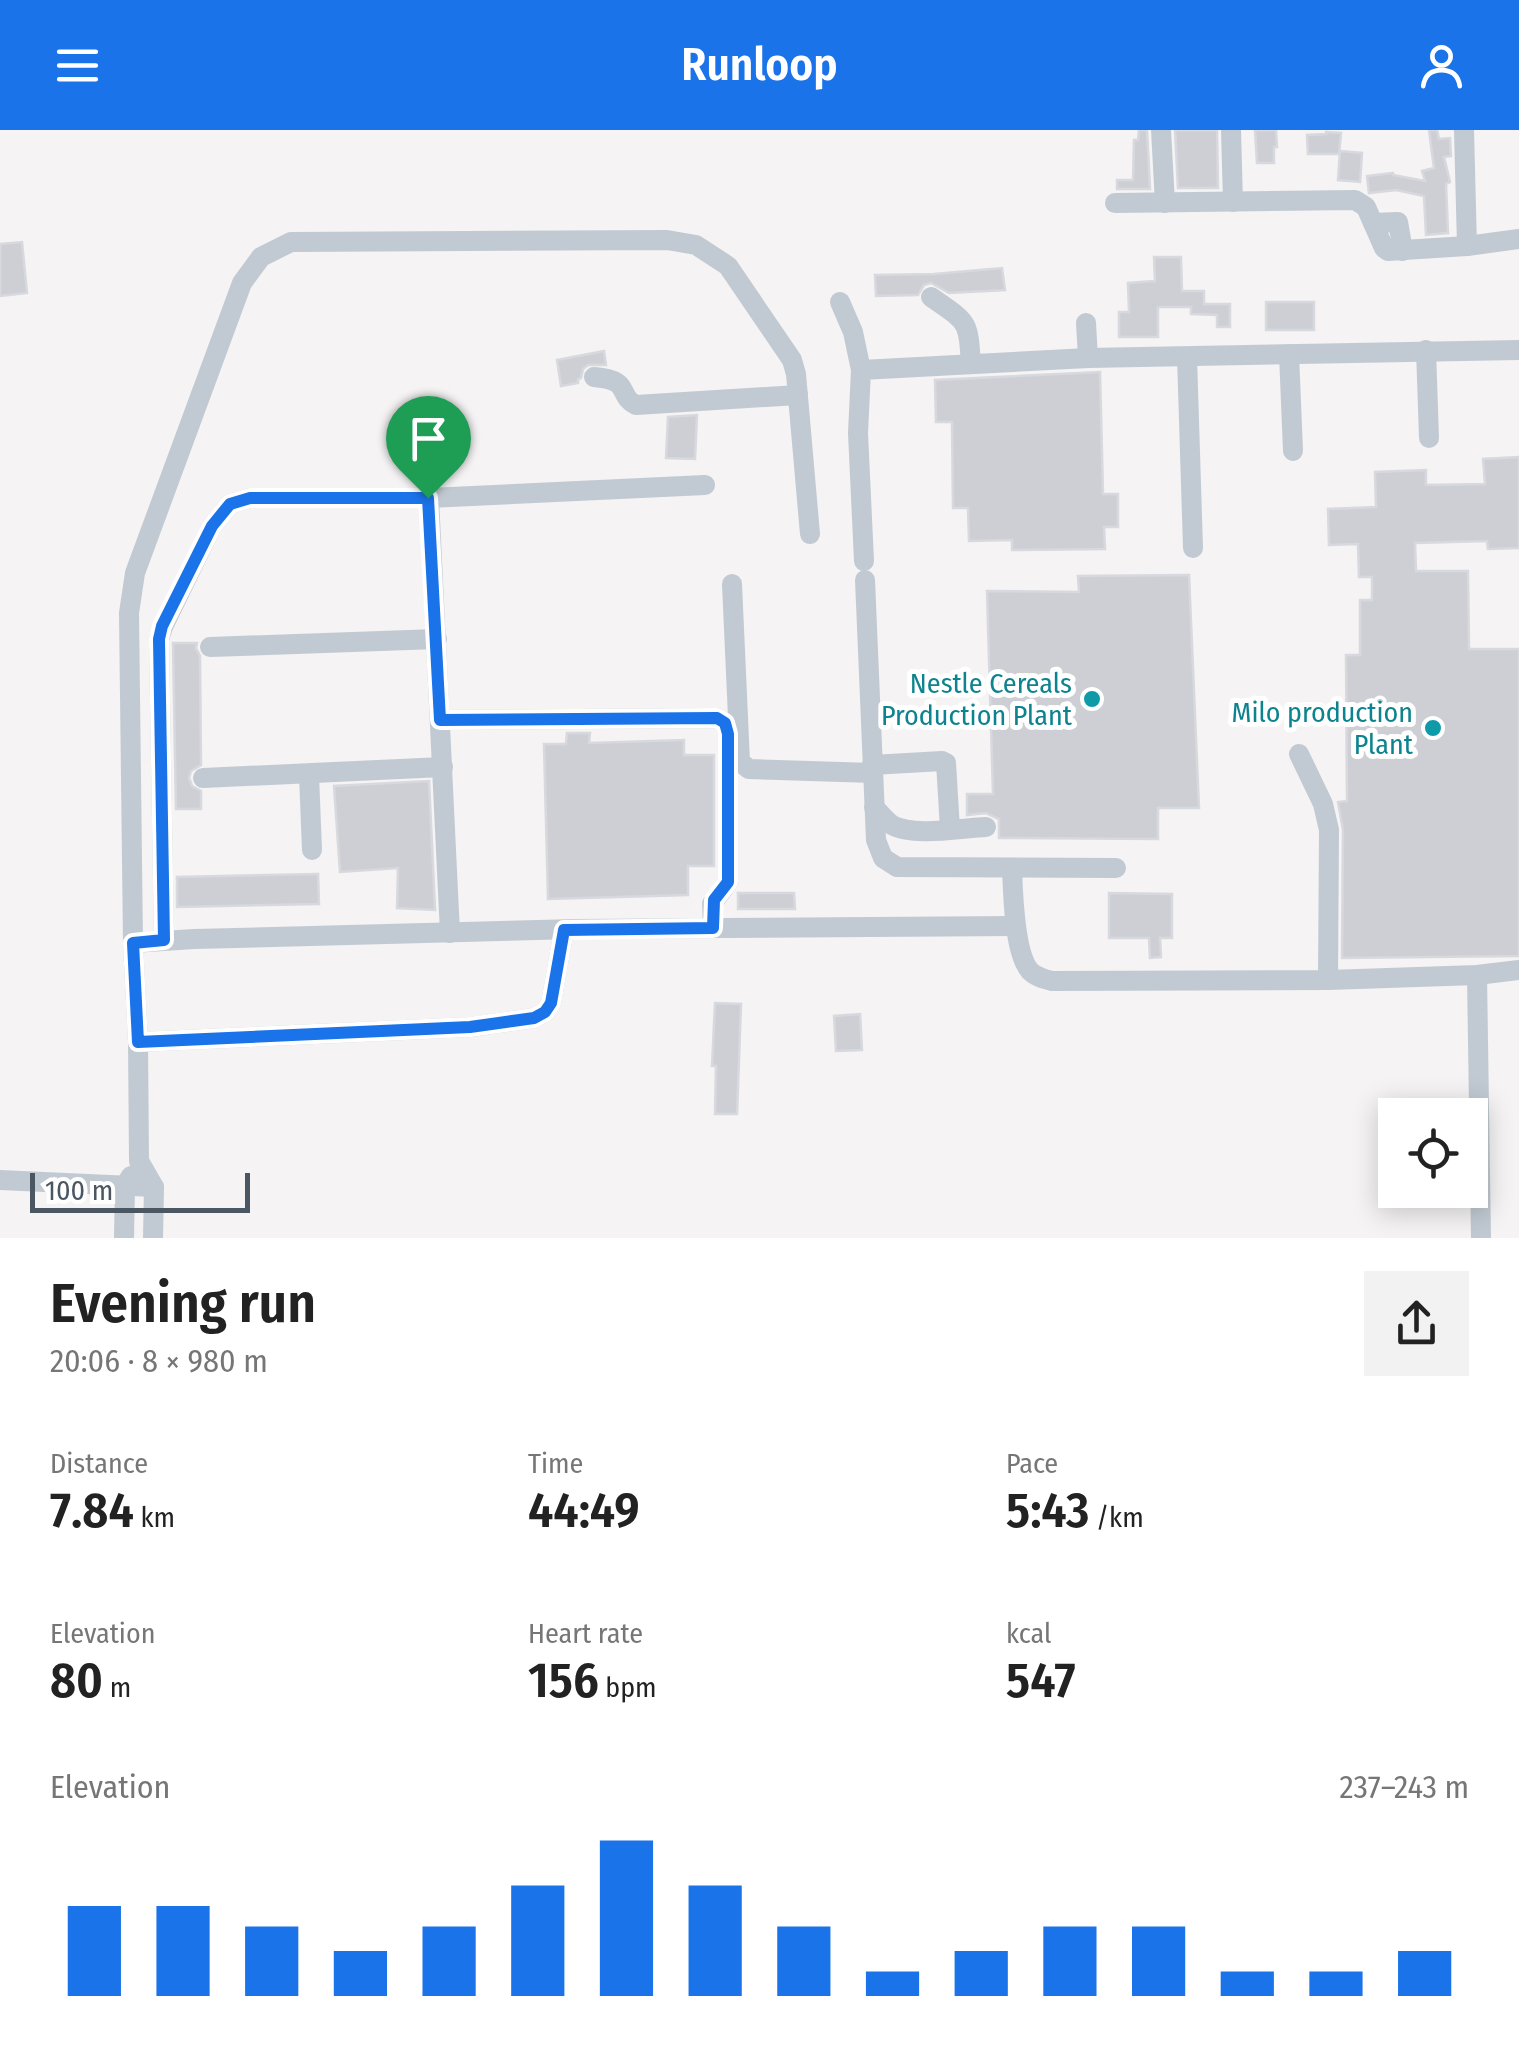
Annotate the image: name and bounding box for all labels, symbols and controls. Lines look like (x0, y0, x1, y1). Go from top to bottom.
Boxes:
icon: menu (50, 38, 105, 93)
text: Runloop (681, 38, 838, 92)
icon: person (1414, 38, 1469, 93)
pin (386, 396, 471, 499)
icon: arrive (401, 411, 456, 466)
place label: Nestle Cereals Production Plant (881, 667, 1073, 732)
marker: Nestle Cereals Production Plant (1081, 688, 1103, 710)
place label: Milo production Plant (1232, 696, 1414, 761)
marker: Milo production Plant (1422, 717, 1444, 739)
map controls (1378, 1098, 1488, 1208)
button: locate (1378, 1098, 1488, 1208)
scale bar (30, 1168, 250, 1212)
text: 100 m (45, 1174, 113, 1207)
text: Evening run (50, 1271, 316, 1337)
button: share (1364, 1271, 1469, 1376)
text: 20:06 · 8 × 980 m (50, 1342, 268, 1380)
text: Distance (50, 1447, 148, 1480)
text: Time (528, 1447, 583, 1480)
text: Pace (1006, 1447, 1058, 1480)
text: 7.84 (50, 1480, 134, 1540)
text: 44:49 (528, 1480, 640, 1540)
text: 5:43 (1006, 1480, 1089, 1540)
text: km (134, 1501, 175, 1534)
text: /km (1089, 1501, 1144, 1534)
text: Elevation (50, 1617, 155, 1650)
text: Heart rate (528, 1617, 643, 1650)
text: kcal (1006, 1617, 1051, 1650)
text: 80 (50, 1650, 103, 1710)
text: 156 (528, 1650, 599, 1710)
text: 547 (1006, 1650, 1075, 1710)
text: m (103, 1671, 131, 1704)
text: bpm (599, 1671, 657, 1704)
text: Elevation (50, 1768, 170, 1806)
text: 237–243 m (1339, 1768, 1469, 1806)

